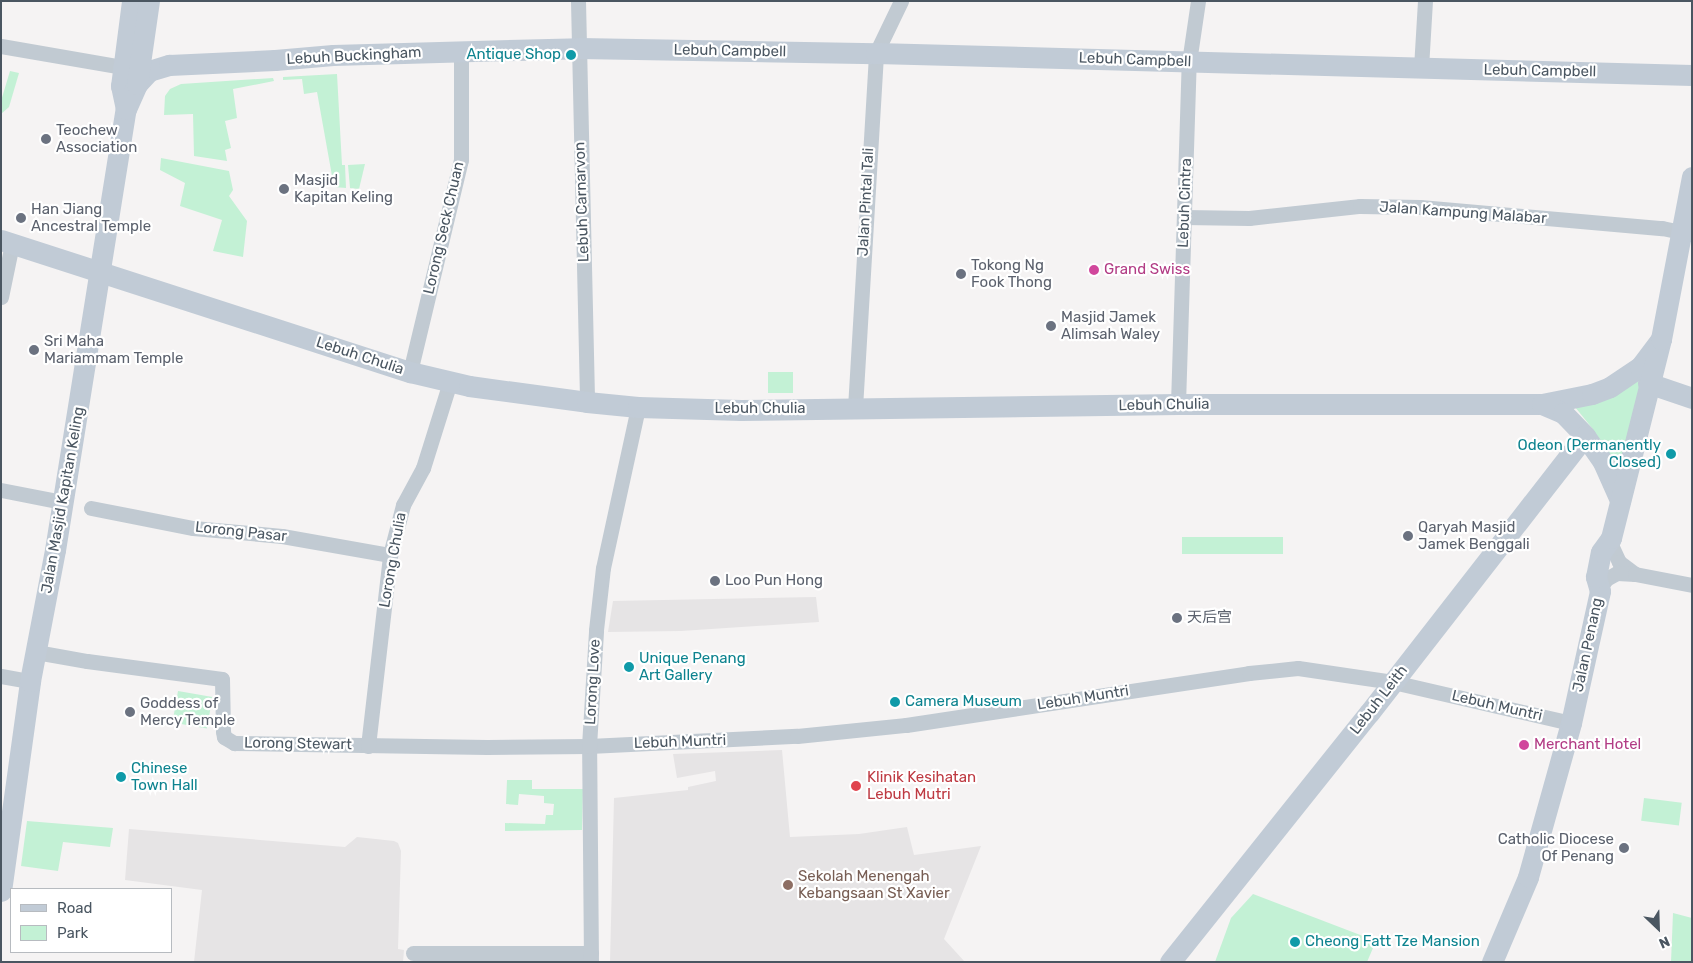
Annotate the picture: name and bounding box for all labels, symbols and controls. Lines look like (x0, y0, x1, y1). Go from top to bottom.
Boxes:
street label: Lebuh Campbell (674, 41, 786, 61)
street label: Lebuh Buckingham (286, 43, 422, 69)
place label: Antique Shop (466, 46, 561, 64)
marker: Antique Shop (565, 49, 577, 61)
street label: Lebuh Campbell (1078, 49, 1192, 71)
street label: Lebuh Campbell (1484, 61, 1596, 81)
place label: Teochew Association (56, 121, 137, 156)
marker: Teochew Association (40, 133, 52, 145)
street label: Lebuh Carnarvon (571, 142, 593, 262)
street label: Jalan Pintal Tali (854, 147, 878, 257)
street label: Lebuh Cintra (1174, 158, 1196, 248)
street label: Lorong Seck Chuan (420, 160, 468, 296)
place label: Masjid Kapitan Keling (294, 171, 393, 206)
marker: Masjid Kapitan Keling (278, 183, 290, 195)
street label: Jalan Kampung Malabar (1379, 198, 1547, 228)
place label: Han Jiang Ancestral Temple (31, 200, 151, 235)
marker: Han Jiang Ancestral Temple (15, 212, 27, 224)
place label: Tokong Ng Fook Thong (971, 256, 1052, 291)
place label: Grand Swiss (1104, 261, 1190, 279)
marker: Grand Swiss (1088, 264, 1100, 276)
marker: Tokong Ng Fook Thong (955, 268, 967, 280)
place label: Masjid Jamek Alimsah Waley (1061, 308, 1160, 343)
marker: Masjid Jamek Alimsah Waley (1045, 320, 1057, 332)
place label: Sri Maha Mariammam Temple (44, 332, 184, 367)
street label: Lebuh Chulia (314, 333, 406, 379)
marker: Sri Maha Mariammam Temple (28, 344, 40, 356)
street label: Lebuh Chulia (1118, 395, 1210, 415)
street label: Lebuh Chulia (714, 400, 806, 418)
street label: Jalan Masjid Kapitan Keling (38, 405, 88, 595)
place label: Odeon (Permanently Closed) (1518, 436, 1661, 471)
marker: Odeon (Permanently Closed) (1665, 448, 1677, 460)
street label: Lorong Chulia (376, 511, 410, 609)
street label: Lorong Pasar (194, 518, 288, 546)
place label: Qaryah Masjid Jamek Benggali (1418, 518, 1530, 553)
marker: Qaryah Masjid Jamek Benggali (1402, 530, 1414, 542)
place label: Loo Pun Hong (725, 572, 823, 590)
marker: Loo Pun Hong (709, 575, 721, 587)
street label: Jalan Penang (1569, 596, 1607, 694)
place label: 天后宫 (1187, 609, 1232, 627)
marker: 天后宫 (1171, 612, 1183, 624)
street label: Lorong Love (582, 639, 604, 725)
place label: Unique Penang Art Gallery (639, 649, 746, 684)
marker: Unique Penang Art Gallery (623, 661, 635, 673)
street label: Lebuh Leith (1346, 662, 1412, 738)
street label: Lebuh Muntri (1036, 682, 1130, 714)
street label: Lebuh Muntri (1450, 687, 1544, 725)
place label: Camera Museum (905, 693, 1022, 711)
place label: Goddess of Mercy Temple (140, 694, 236, 729)
marker: Camera Museum (889, 696, 901, 708)
marker: Goddess of Mercy Temple (124, 706, 136, 718)
street label: Lebuh Muntri (633, 731, 727, 753)
street label: Lorong Stewart (244, 734, 352, 754)
place label: Merchant Hotel (1534, 736, 1641, 754)
marker: Merchant Hotel (1518, 739, 1530, 751)
place label: Chinese Town Hall (131, 759, 198, 794)
place label: Klinik Kesihatan Lebuh Mutri (867, 768, 976, 803)
marker: Chinese Town Hall (115, 771, 127, 783)
marker: Klinik Kesihatan Lebuh Mutri (849, 779, 863, 793)
place label: Catholic Diocese Of Penang (1498, 830, 1614, 865)
marker: Catholic Diocese Of Penang (1618, 842, 1630, 854)
place label: Sekolah Menengah Kebangsaan St Xavier (798, 867, 950, 902)
marker: Sekolah Menengah Kebangsaan St Xavier (782, 879, 794, 891)
legend (10, 888, 172, 953)
text: Road (57, 899, 93, 917)
north arrow (1633, 903, 1683, 953)
text: Park (57, 924, 88, 942)
text: N (1656, 932, 1672, 952)
place label: Cheong Fatt Tze Mansion (1305, 933, 1480, 951)
marker: Cheong Fatt Tze Mansion (1289, 936, 1301, 948)

